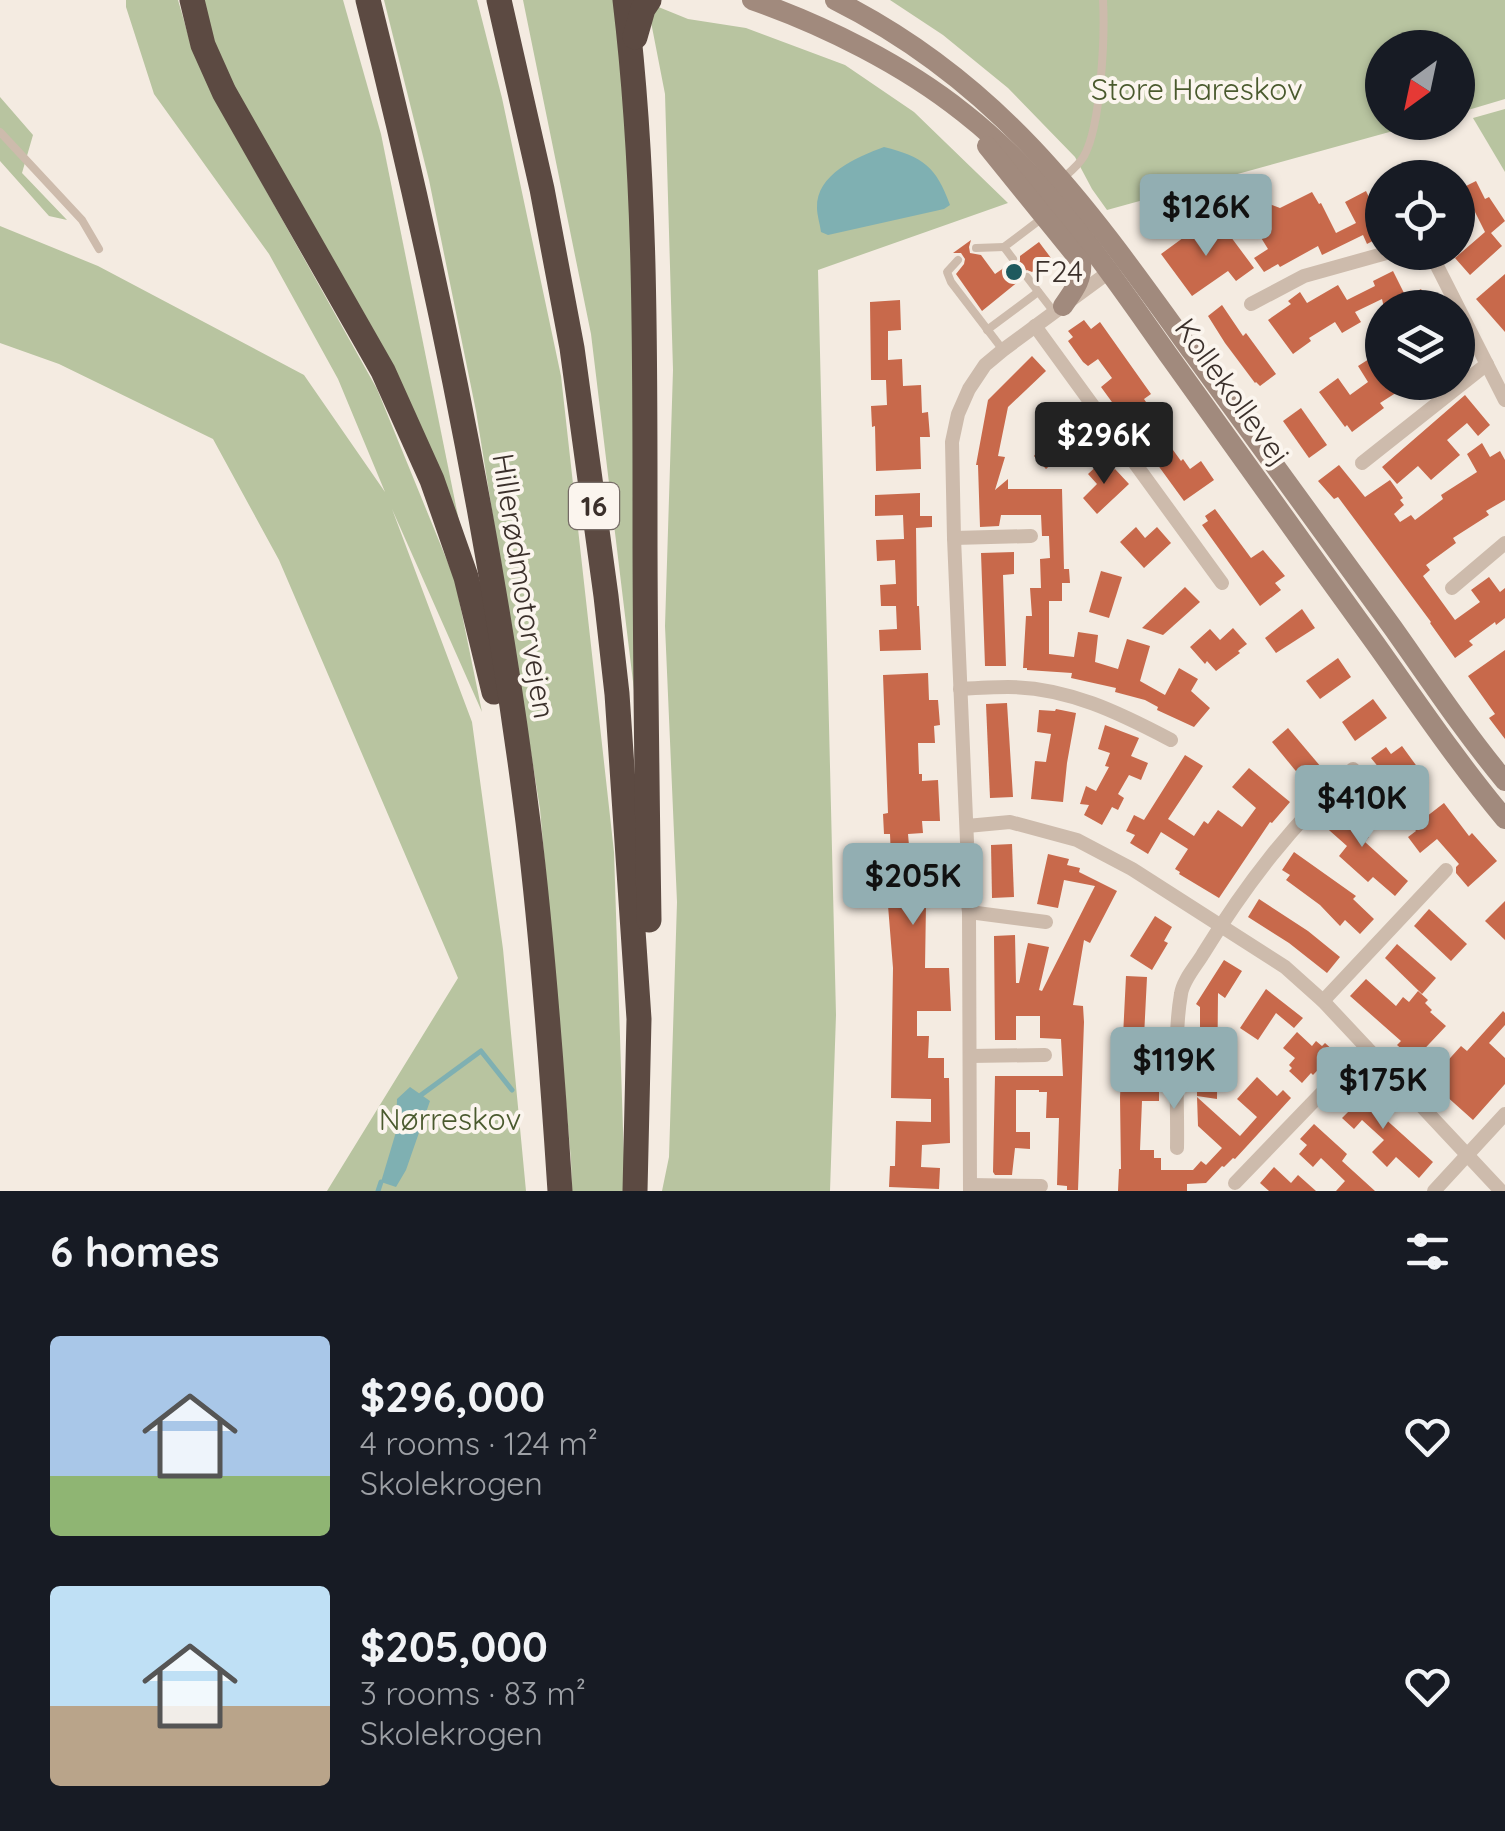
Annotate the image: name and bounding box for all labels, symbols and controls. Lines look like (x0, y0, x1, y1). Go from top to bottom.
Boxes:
north arrow (1365, 30, 1475, 140)
map controls (1365, 30, 1475, 400)
park label: Store Hareskov (1091, 70, 1303, 108)
button: locate (1365, 160, 1475, 270)
pin: $126K (1136, 174, 1276, 259)
text: $126K (1162, 186, 1250, 226)
place label: F24 (1034, 252, 1083, 290)
marker: F24 (1003, 261, 1025, 283)
button: layers (1365, 290, 1475, 400)
street label: Kollekollevej (1167, 310, 1299, 472)
pin: $296K (1034, 402, 1174, 487)
text: $296K (1057, 414, 1151, 454)
street label: Hillerødmotorvejen (484, 450, 564, 721)
road number: 16 (569, 483, 619, 529)
pin: $410K (1292, 765, 1432, 850)
text: $410K (1317, 777, 1407, 817)
pin: $205K (843, 843, 983, 928)
text: $205K (865, 855, 961, 895)
pin: $119K (1104, 1027, 1244, 1112)
text: $119K (1132, 1039, 1216, 1079)
pin: $175K (1313, 1047, 1453, 1132)
text: $175K (1339, 1059, 1427, 1099)
park label: Nørreskov (379, 1100, 521, 1138)
icon: filters (1400, 1224, 1455, 1279)
text: 6 homes (50, 1225, 220, 1278)
text: $296,000 (360, 1370, 545, 1423)
icon: home (130, 1376, 250, 1496)
icon: heart (1400, 1409, 1455, 1464)
text: 4 rooms · 124 m² (360, 1423, 598, 1463)
text: Skolekrogen (360, 1463, 543, 1503)
text: $205,000 (360, 1620, 548, 1673)
icon: home (130, 1626, 250, 1746)
icon: heart (1400, 1659, 1455, 1714)
text: 3 rooms · 83 m² (360, 1673, 586, 1713)
text: Skolekrogen (360, 1713, 543, 1753)

